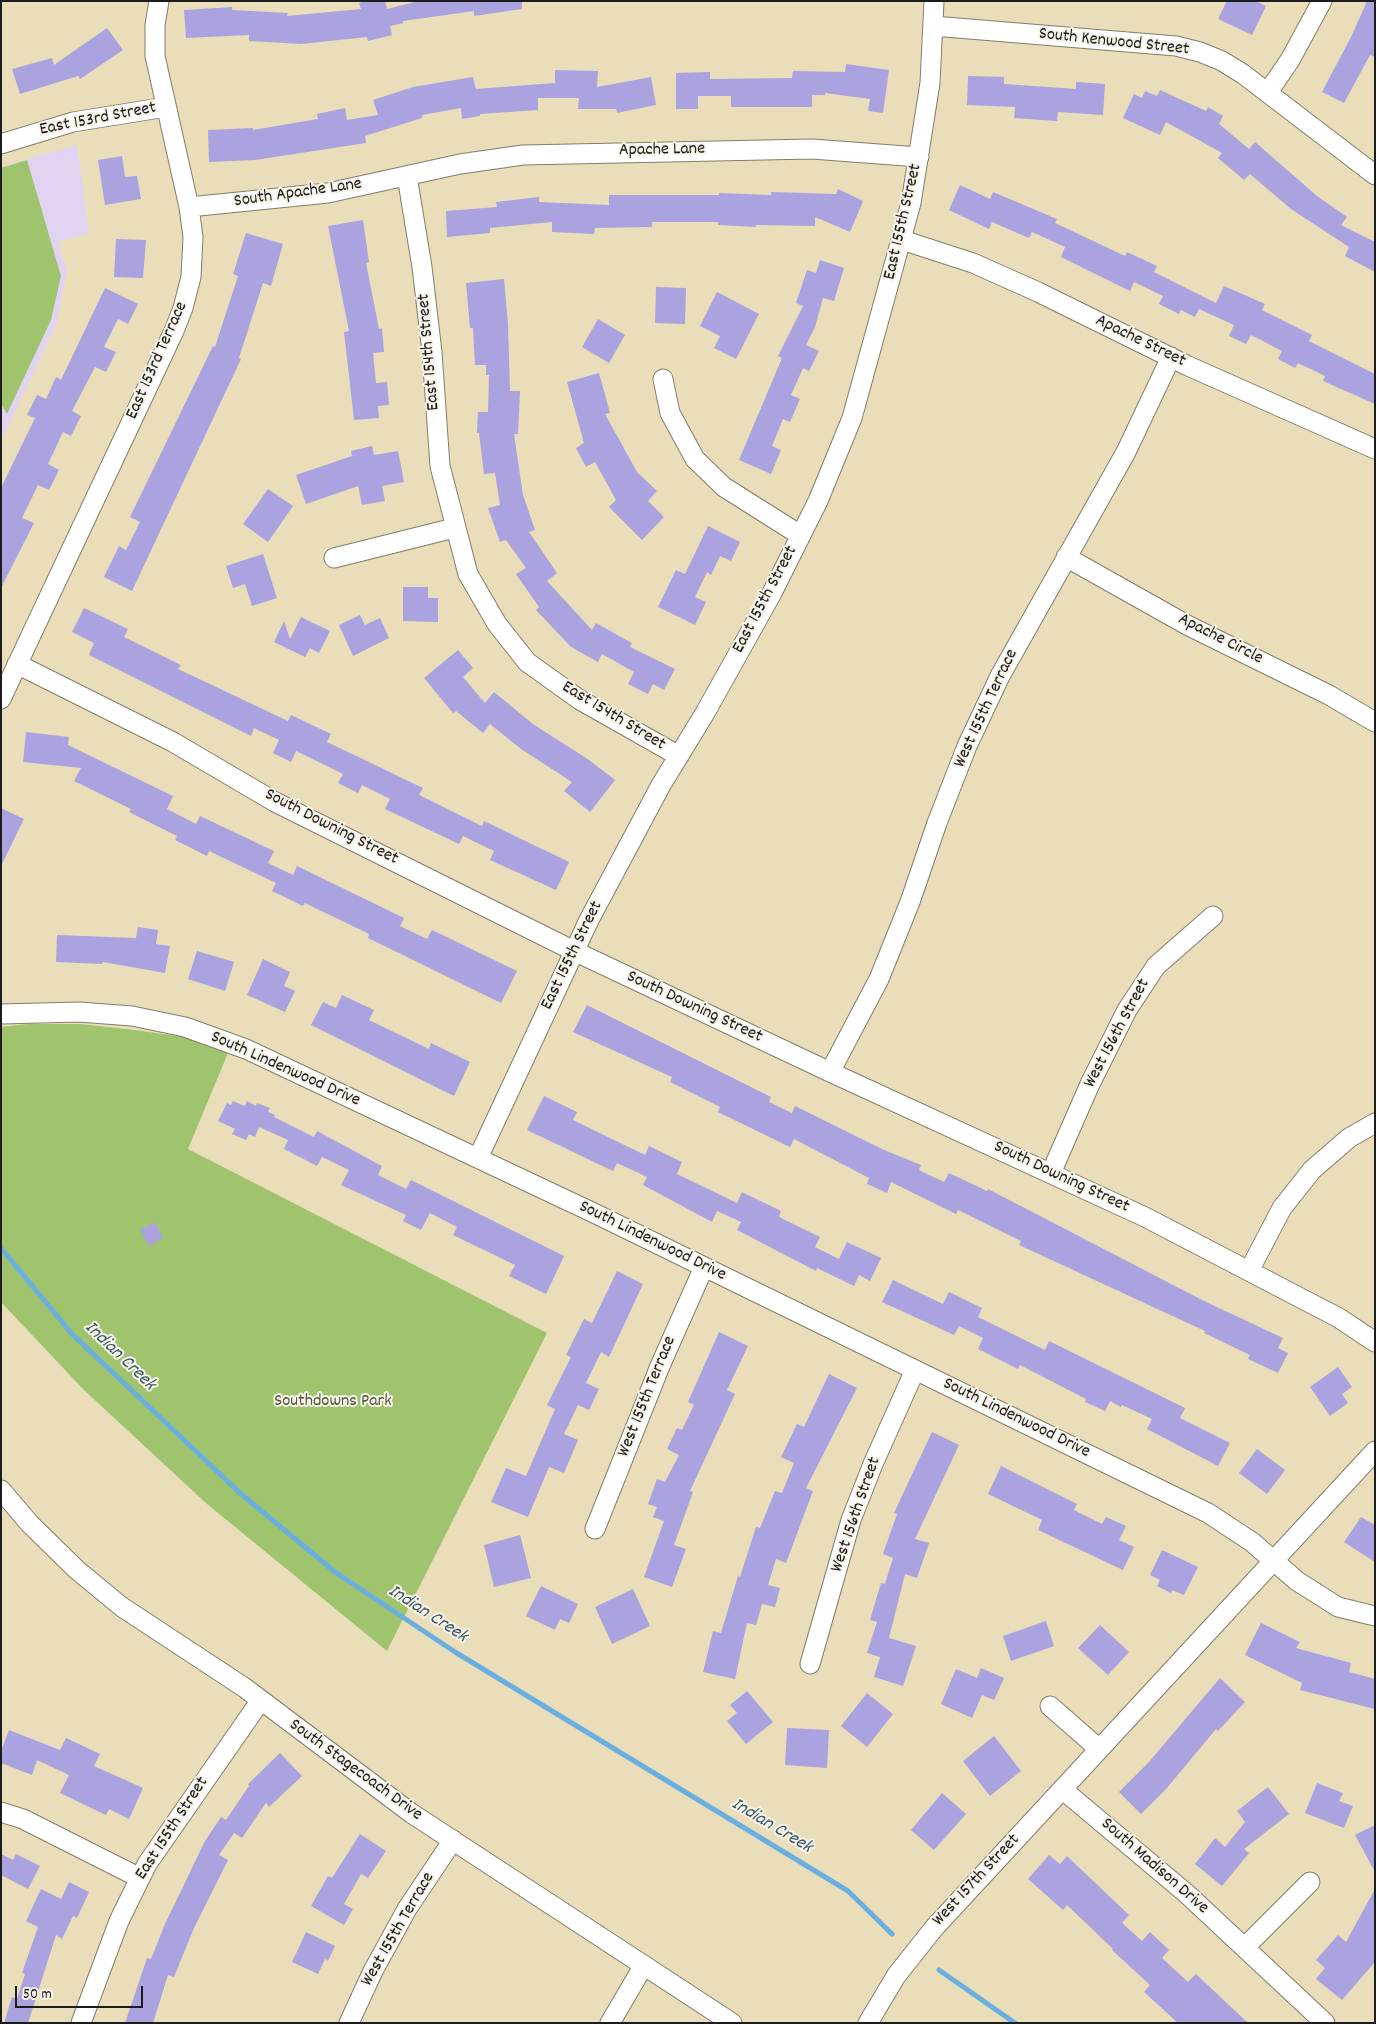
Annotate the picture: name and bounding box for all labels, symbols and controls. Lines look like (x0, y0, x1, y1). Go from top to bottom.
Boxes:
street label: South Kenwood Street (1038, 24, 1190, 62)
street label: East 153rd Street (38, 98, 158, 142)
street label: Apache Lane (619, 139, 705, 163)
street label: East 155th Street (880, 162, 928, 282)
street label: South Apache Lane (233, 174, 363, 214)
street label: East 154th Street (414, 293, 446, 411)
street label: East 153rd Terrace (122, 299, 194, 423)
street label: Apache Street (1091, 311, 1189, 373)
street label: East 155th Street (729, 543, 803, 657)
street label: Apache Circle (1174, 609, 1266, 671)
street label: West 155th Terrace (950, 646, 1024, 772)
street label: East 154th Street (557, 677, 669, 757)
street label: South Downing Street (260, 785, 402, 871)
street label: East 155th Street (537, 898, 609, 1014)
street label: South Downing Street (623, 967, 765, 1049)
street label: West 156th Street (1080, 976, 1156, 1092)
street label: South Lindenwood Drive (207, 1027, 363, 1113)
street label: South Downing Street (990, 1137, 1132, 1219)
street label: South Lindenwood Drive (575, 1197, 729, 1287)
water label: Indian Creek (79, 1318, 159, 1396)
street label: West 155th Terrace (614, 1333, 682, 1461)
street label: South Lindenwood Drive (939, 1374, 1093, 1464)
park label: Southdowns Park (274, 1392, 392, 1414)
street label: West 156th Street (827, 1455, 887, 1575)
water label: Indian Creek (383, 1581, 471, 1649)
street label: South Stagecoach Drive (284, 1715, 426, 1827)
street label: East 155th Street (132, 1774, 214, 1884)
water label: Indian Creek (727, 1794, 815, 1860)
street label: South Madison Drive (1096, 1814, 1212, 1920)
street label: West 157th Street (929, 1830, 1025, 1932)
street label: West 155th Terrace (358, 1869, 440, 1991)
scale bar (18, 1976, 145, 2008)
text: 50 m (23, 1984, 52, 2006)

